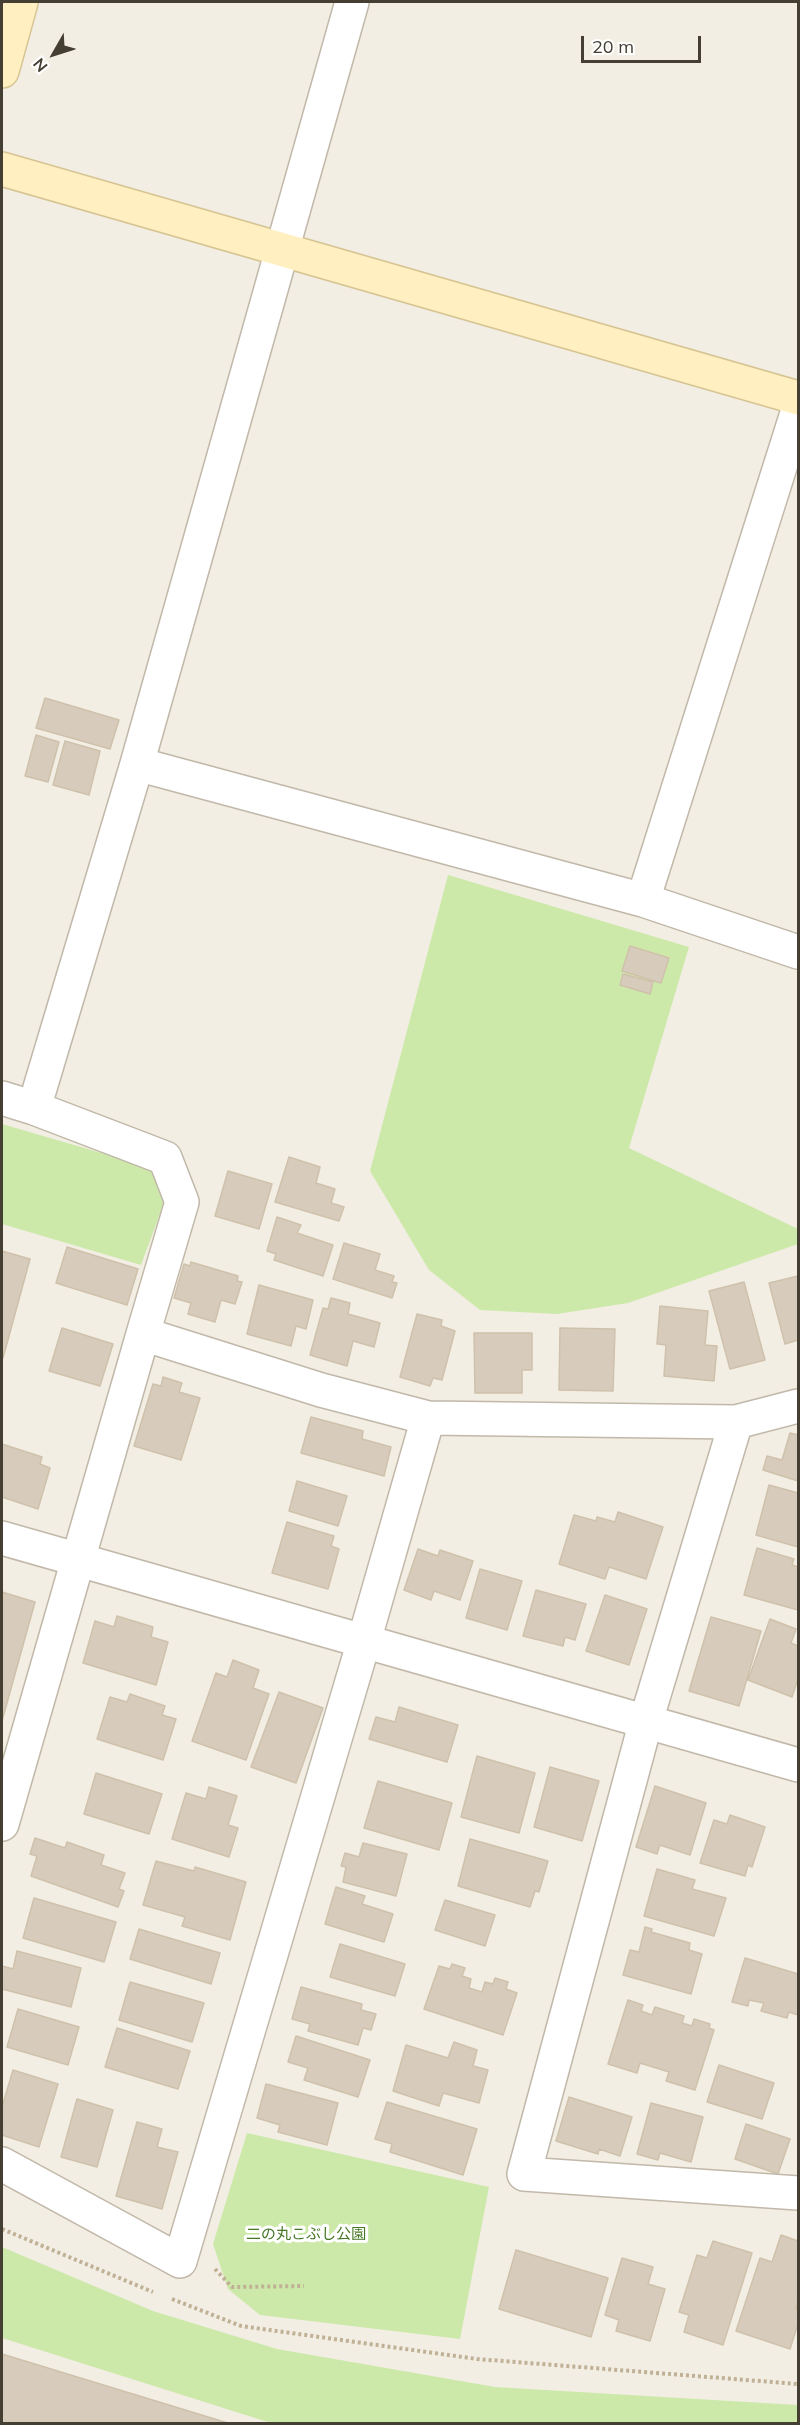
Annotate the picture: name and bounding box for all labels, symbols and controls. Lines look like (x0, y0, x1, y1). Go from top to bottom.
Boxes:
north arrow (24, 24, 84, 84)
scale bar (584, 24, 704, 62)
text: 20 m (592, 35, 634, 58)
text: N (28, 54, 52, 76)
park label: 二の丸こぶし公園 (246, 2225, 366, 2243)

